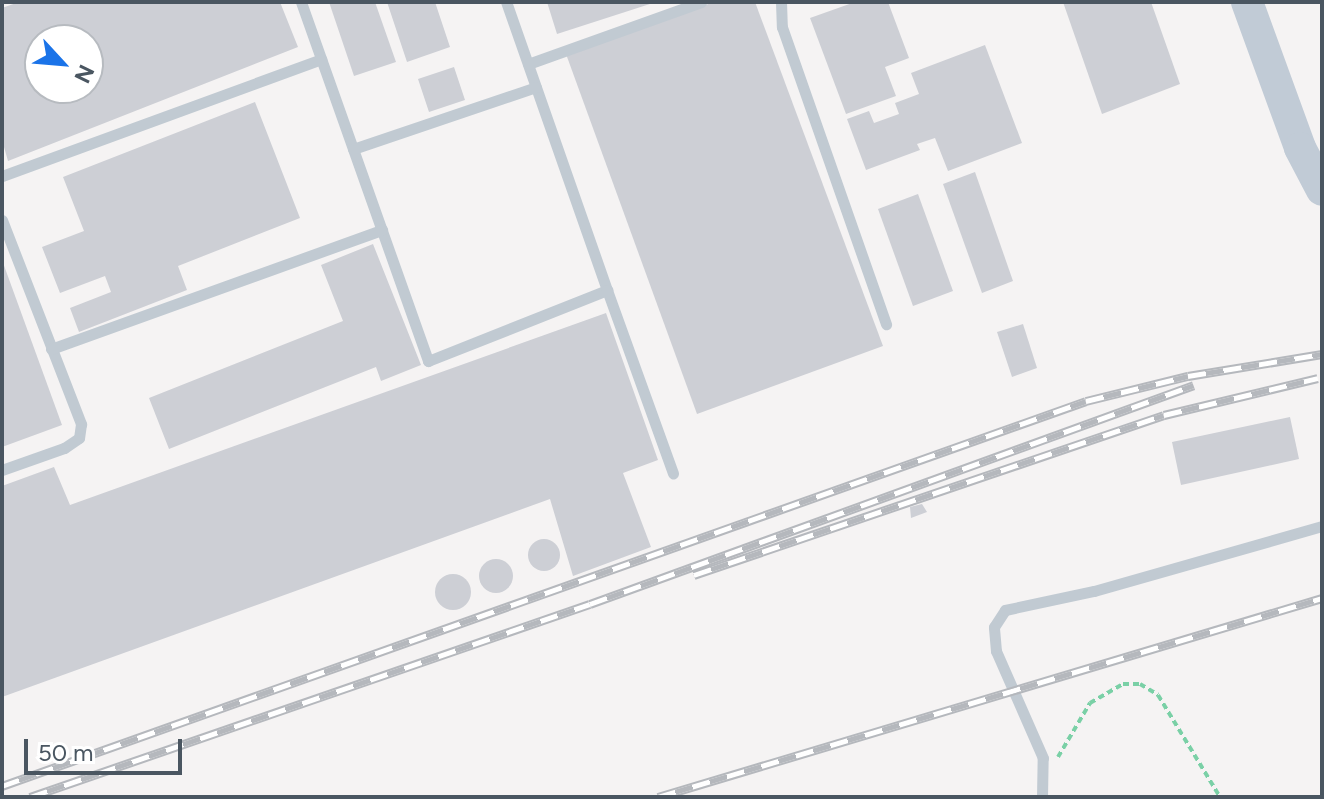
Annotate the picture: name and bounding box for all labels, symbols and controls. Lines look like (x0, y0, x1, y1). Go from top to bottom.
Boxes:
north arrow (24, 24, 104, 104)
text: N (68, 60, 100, 87)
scale bar (28, 723, 186, 773)
text: 50 m (38, 738, 94, 767)

